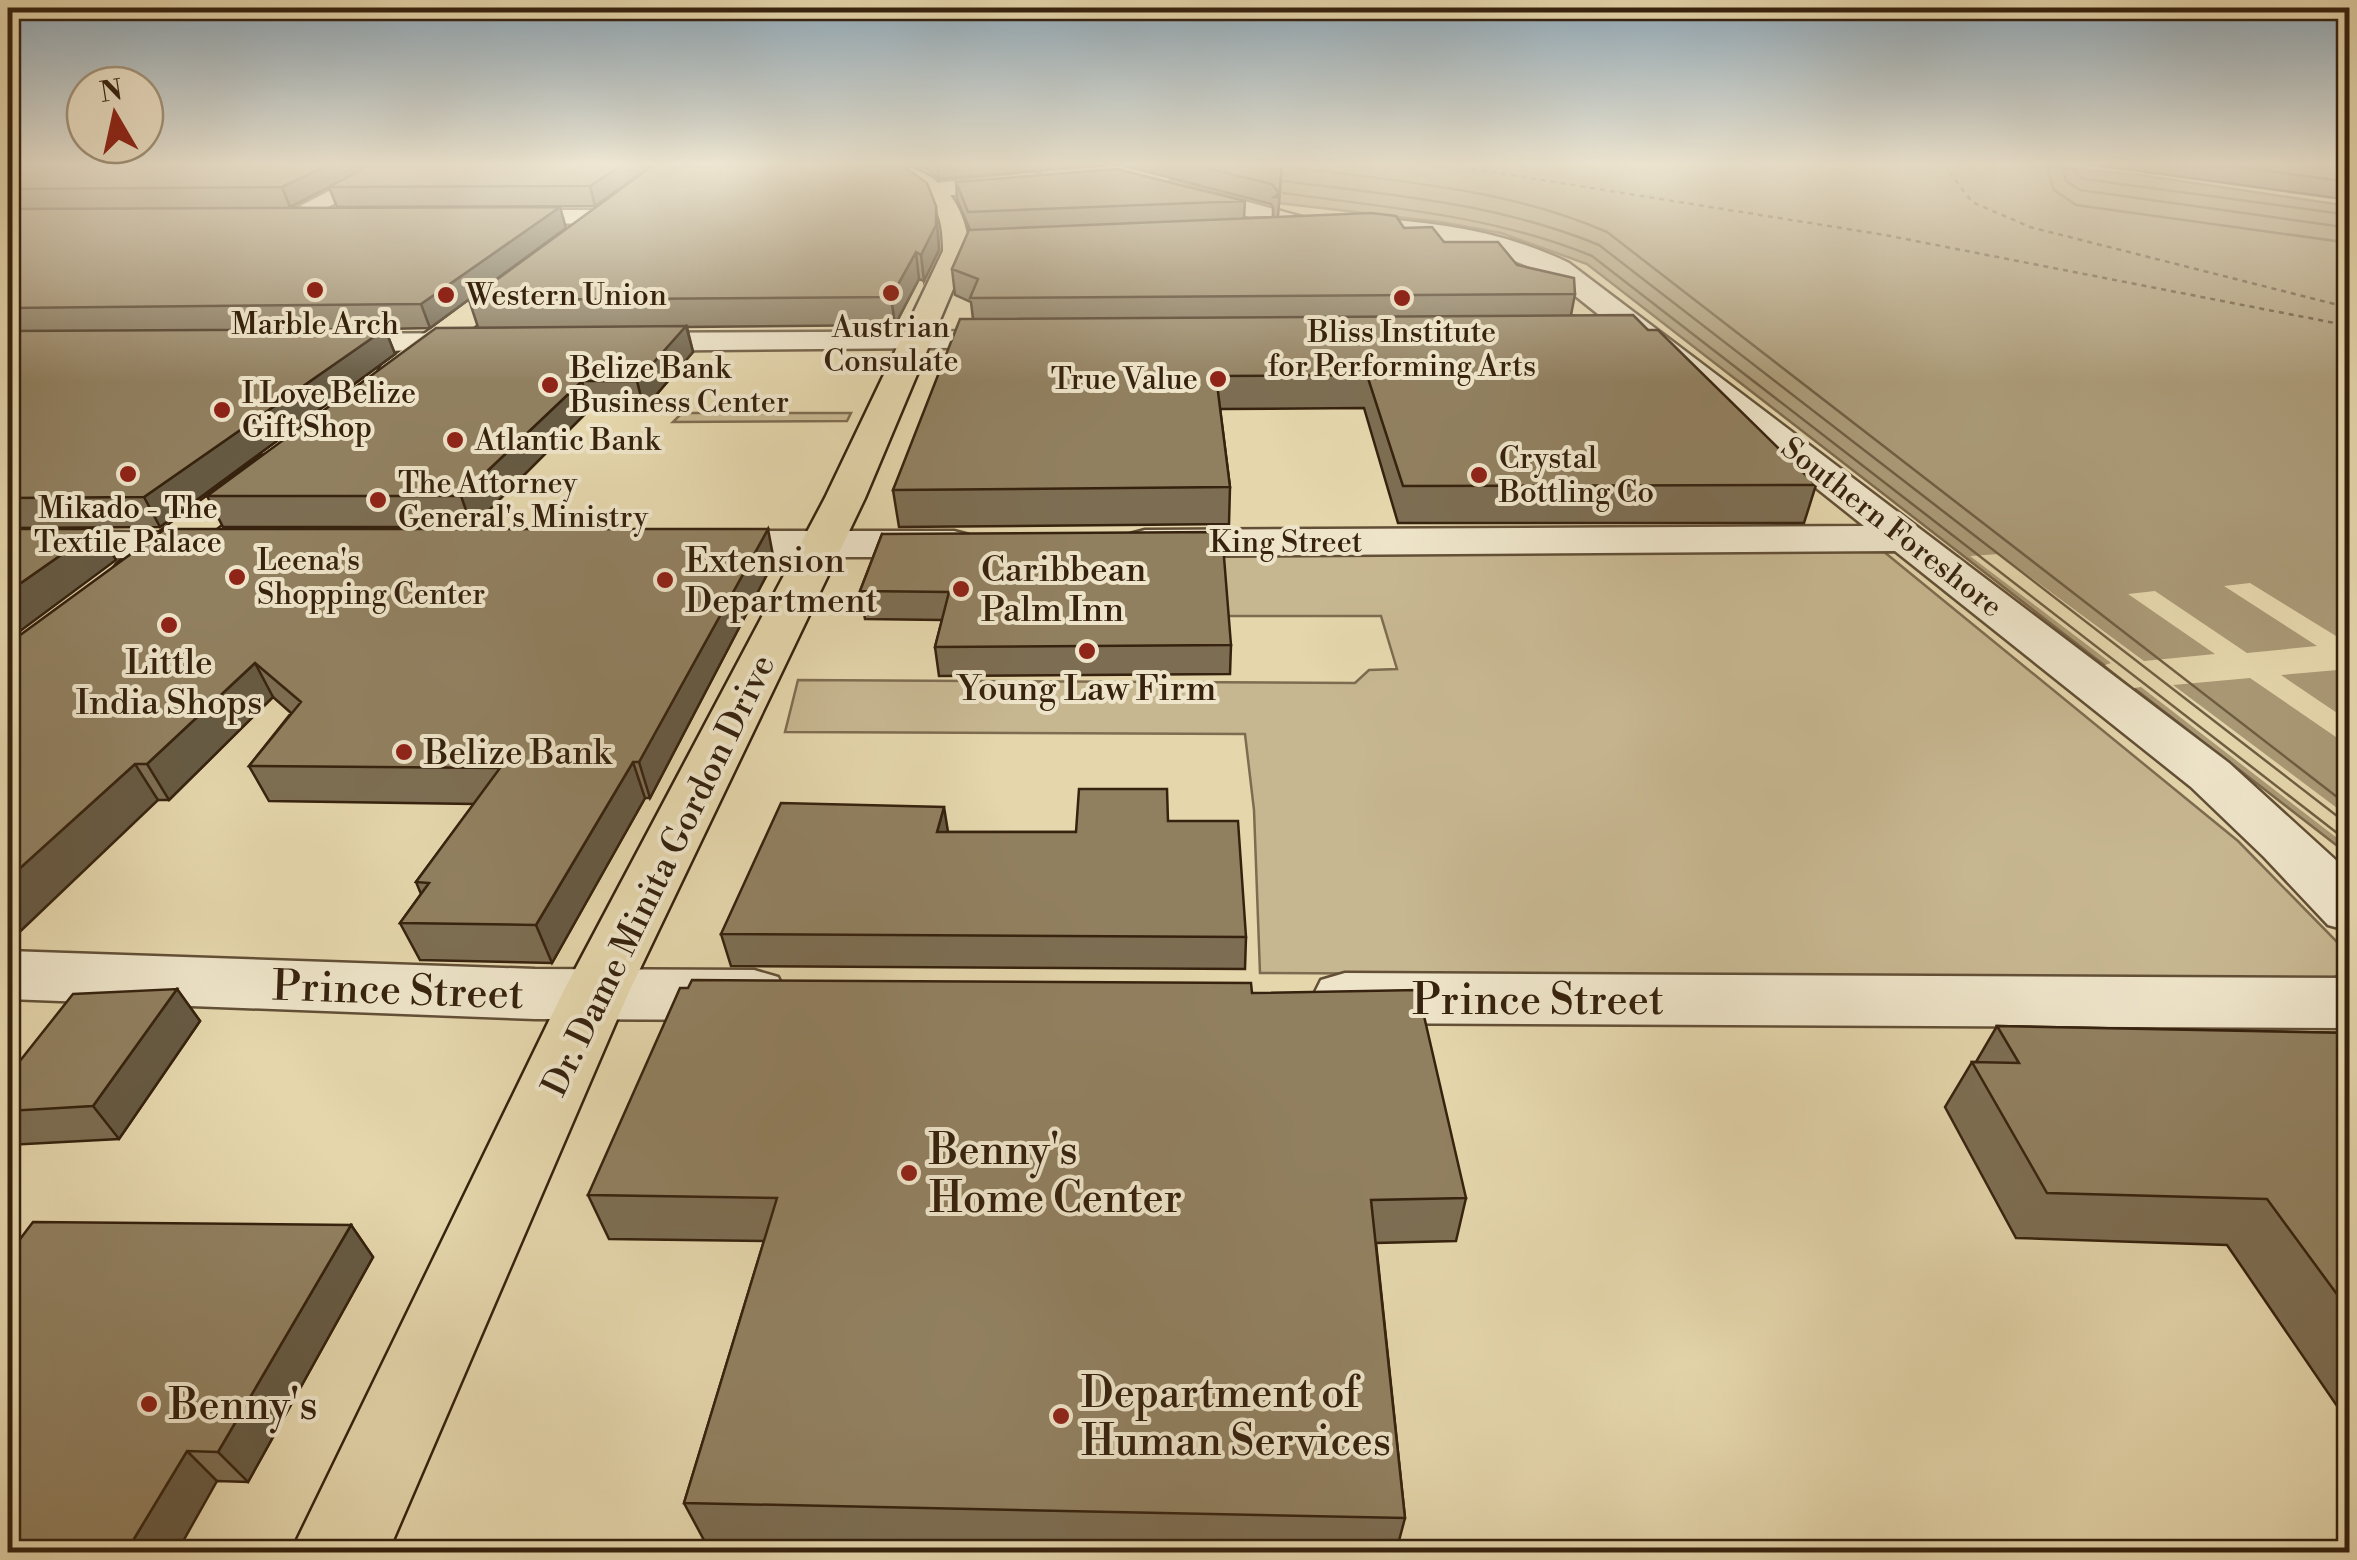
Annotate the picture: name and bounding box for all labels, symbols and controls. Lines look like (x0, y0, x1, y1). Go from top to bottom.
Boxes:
north arrow (65, 65, 165, 165)
text: N (98, 73, 125, 111)
place label: Western Union (465, 277, 667, 315)
marker: Marble Arch (304, 279, 326, 301)
marker: Austrian Consulate (880, 282, 902, 304)
marker: Western Union (435, 284, 457, 306)
marker: Bliss Institute for Performing Arts (1391, 287, 1413, 309)
place label: Marble Arch (231, 306, 399, 344)
place label: Austrian Consulate (823, 309, 959, 381)
place label: Bliss Institute for Performing Arts (1268, 314, 1536, 386)
place label: Belize Bank Business Center (569, 350, 789, 422)
place label: True Value (1051, 361, 1198, 399)
marker: True Value (1207, 368, 1229, 390)
marker: Belize Bank Business Center (539, 374, 561, 396)
place label: I Love Belize Gift Shop (242, 375, 416, 447)
marker: I Love Belize Gift Shop (211, 399, 233, 421)
place label: Atlantic Bank (474, 422, 661, 460)
marker: Atlantic Bank (444, 429, 466, 451)
street label: Southern Foreshore (1773, 429, 2010, 626)
place label: Crystal Bottling Co (1498, 440, 1654, 512)
marker: Mikado - The Textile Palace (117, 463, 139, 485)
marker: Crystal Bottling Co (1468, 464, 1490, 486)
place label: The Attorney General's Ministry (398, 465, 648, 537)
marker: The Attorney General's Ministry (367, 489, 389, 511)
place label: Mikado - The Textile Palace (34, 490, 222, 562)
street label: King Street (1210, 524, 1363, 562)
place label: Extension Department (685, 540, 878, 623)
place label: Leena's Shopping Center (257, 542, 485, 614)
place label: Caribbean Palm Inn (981, 549, 1146, 632)
marker: Leena's Shopping Center (226, 566, 248, 588)
marker: Extension Department (654, 569, 676, 591)
marker: Caribbean Palm Inn (950, 578, 972, 600)
marker: Little India Shops (158, 614, 180, 636)
marker: Young Law Firm (1076, 640, 1098, 662)
place label: Little India Shops (76, 642, 262, 725)
street label: Dr. Dame Minita Gordon Drive (534, 648, 785, 1103)
place label: Young Law Firm (956, 668, 1216, 711)
place label: Belize Bank (423, 732, 613, 775)
marker: Belize Bank (393, 741, 415, 763)
street label: Prince Street (271, 961, 525, 1022)
street label: Prince Street (1412, 975, 1664, 1028)
place label: Benny's Home Center (928, 1125, 1182, 1226)
marker: Benny's Home Center (898, 1162, 920, 1184)
place label: Department of Human Services (1081, 1368, 1391, 1469)
place label: Benny's (168, 1380, 318, 1434)
marker: Benny's (138, 1393, 160, 1415)
marker: Department of Human Services (1050, 1405, 1072, 1427)

